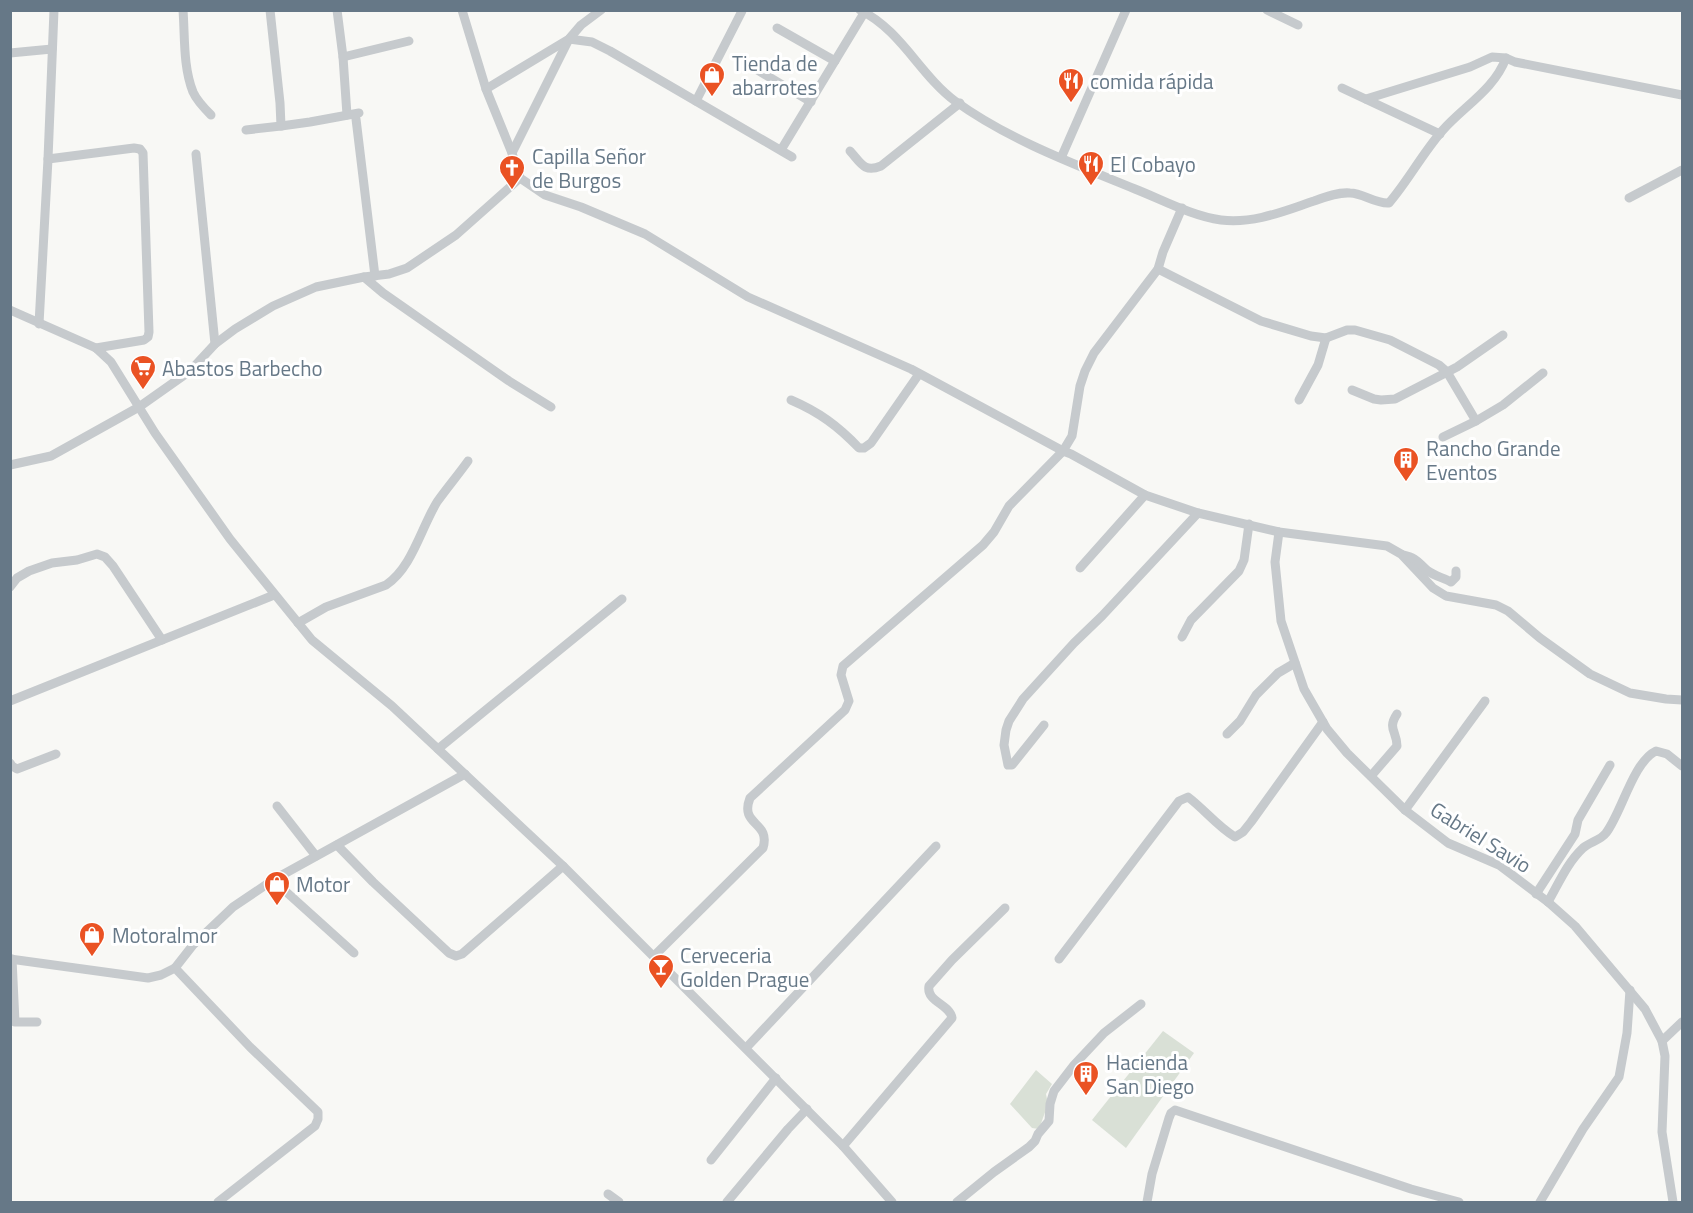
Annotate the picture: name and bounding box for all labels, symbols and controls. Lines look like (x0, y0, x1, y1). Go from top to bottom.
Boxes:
place label: Tienda de abarrotes (732, 47, 818, 103)
shop icon: Tienda de abarrotes (697, 60, 727, 98)
place label: comida rápida (1090, 65, 1214, 97)
restaurant icon: comida rápida (1056, 66, 1086, 104)
place label: Capilla Señor de Burgos (532, 140, 646, 196)
place label: El Cobayo (1110, 148, 1196, 180)
restaurant icon: El Cobayo (1076, 149, 1106, 187)
church icon: Capilla Señor de Burgos (497, 153, 527, 191)
place label: Abastos Barbecho (162, 352, 323, 384)
supermarket icon: Abastos Barbecho (128, 353, 158, 391)
place label: Rancho Grande Eventos (1426, 432, 1561, 488)
building icon: Rancho Grande Eventos (1391, 445, 1421, 483)
street label: Gabriel Savio (1424, 793, 1538, 881)
place label: Motor (296, 868, 350, 900)
shop icon: Motor (262, 869, 292, 907)
place label: Motoralmor (112, 919, 218, 951)
shop icon: Motoralmor (77, 920, 107, 958)
place label: Cerveceria Golden Prague (680, 939, 809, 995)
bar icon: Cerveceria Golden Prague (646, 952, 676, 990)
place label: Hacienda San Diego (1106, 1046, 1194, 1102)
building icon: Hacienda San Diego (1071, 1059, 1101, 1097)

